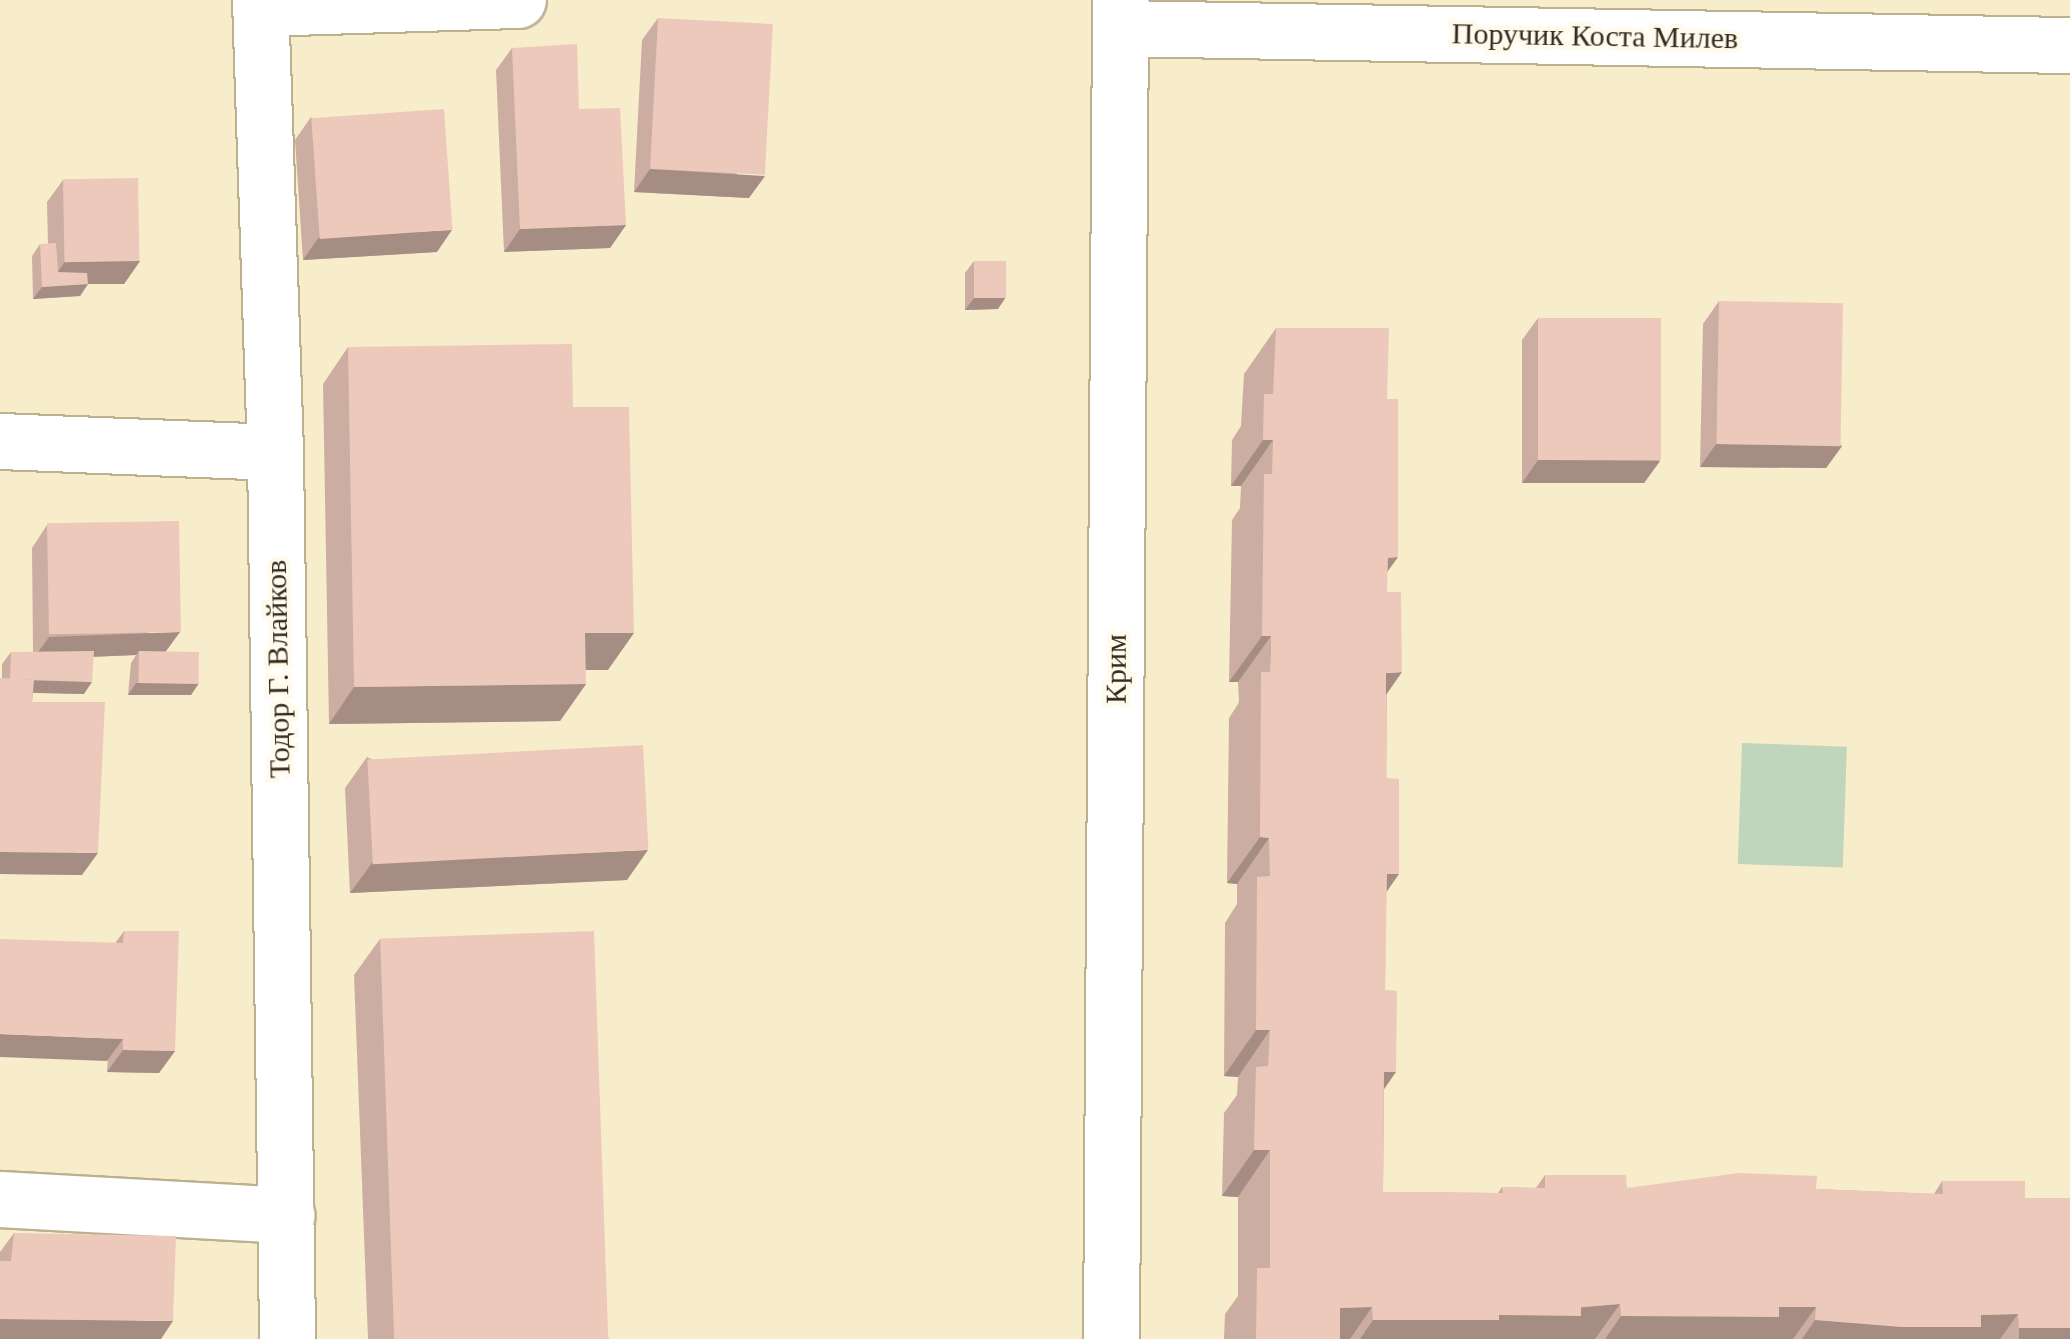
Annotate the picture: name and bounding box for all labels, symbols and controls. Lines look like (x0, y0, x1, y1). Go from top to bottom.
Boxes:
street label: Поручик Коста Милев (1451, 16, 1739, 56)
street label: Тодор Г. Влайков (258, 559, 298, 779)
street label: Крим (1098, 634, 1134, 704)

